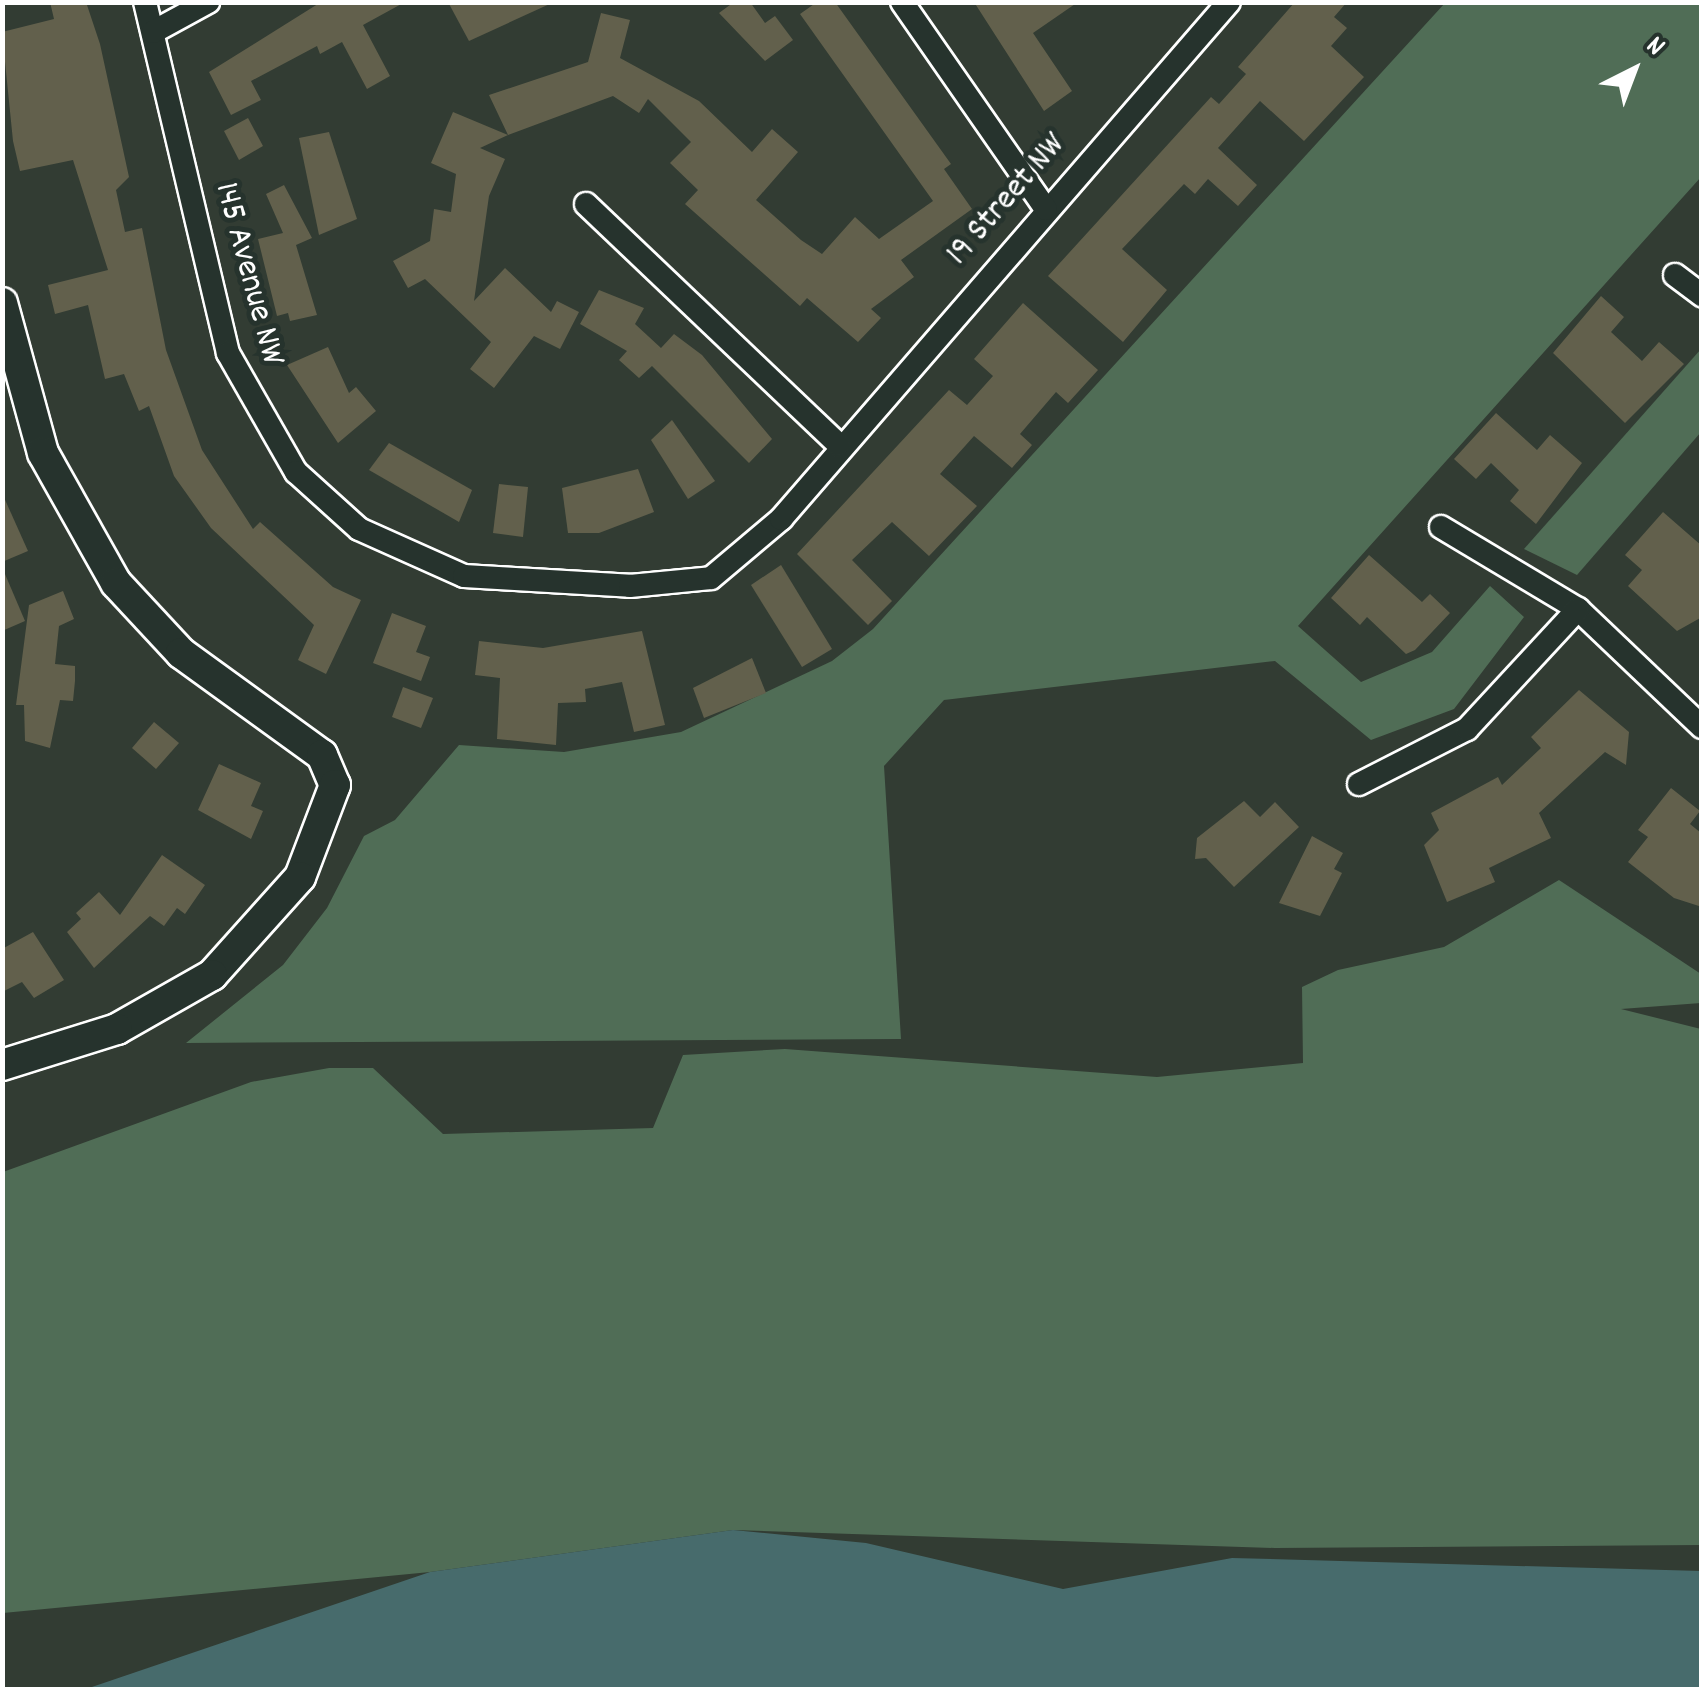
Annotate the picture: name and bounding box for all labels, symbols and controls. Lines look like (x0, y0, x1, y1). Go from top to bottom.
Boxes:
north arrow (1584, 20, 1684, 120)
text: N (1636, 28, 1673, 67)
street label: 19 Street NW (938, 125, 1076, 275)
street label: 145 Avenue NW (203, 178, 293, 370)

